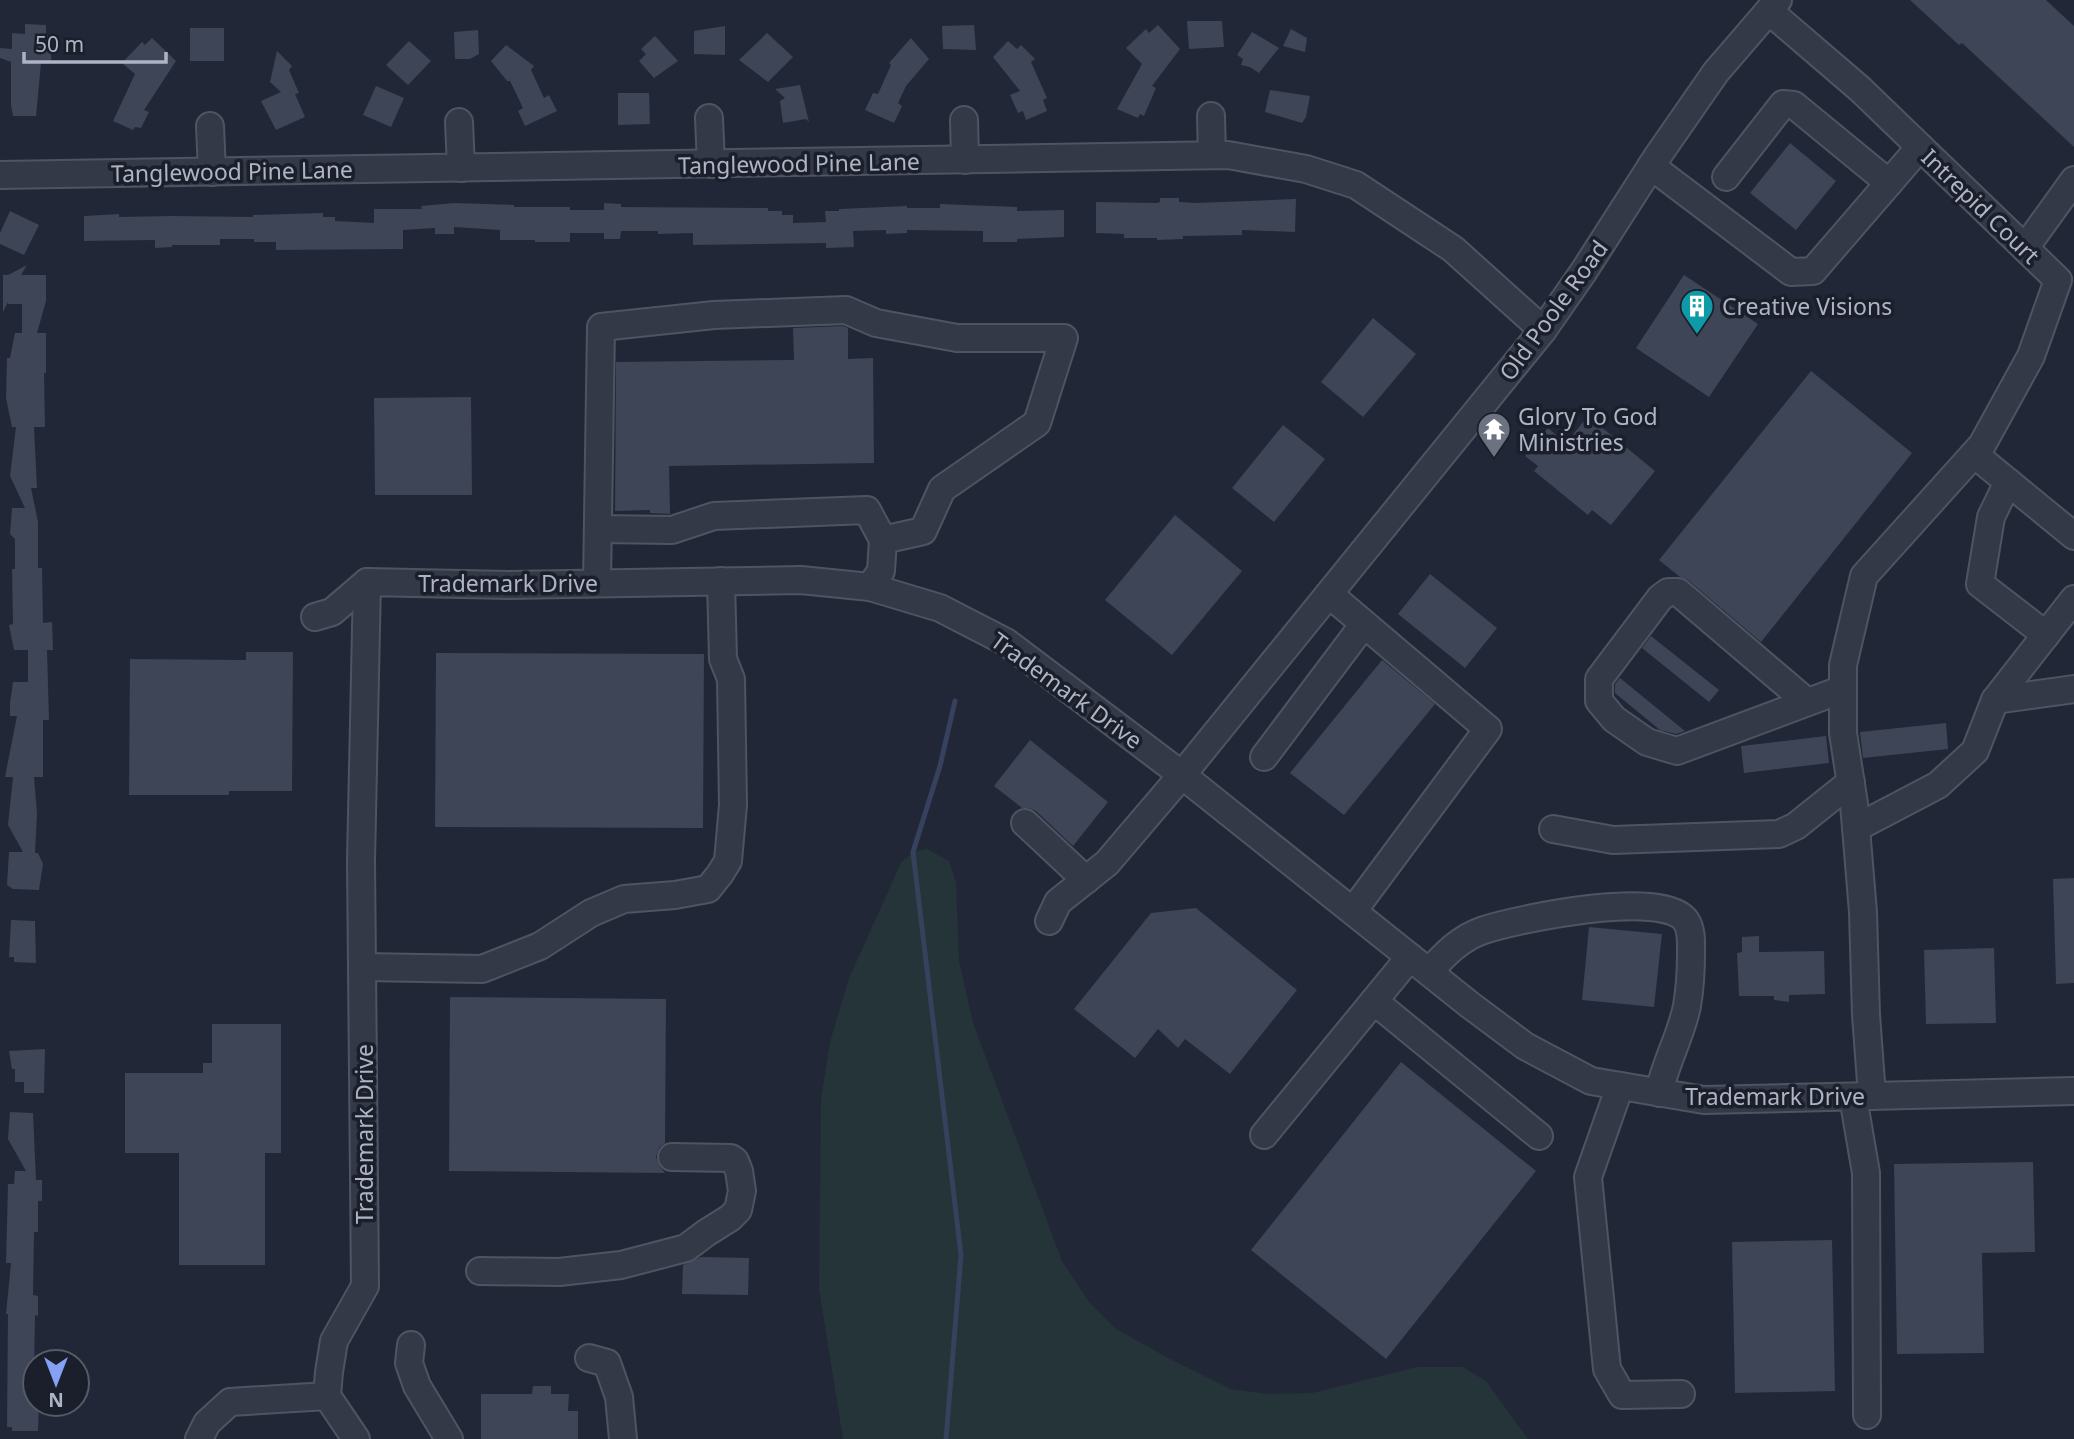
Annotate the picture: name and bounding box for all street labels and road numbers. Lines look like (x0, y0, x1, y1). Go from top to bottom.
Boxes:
street label: Intrepid Court (1915, 141, 2047, 271)
street label: Tanglewood Pine Lane (678, 145, 920, 181)
street label: Tanglewood Pine Lane (111, 153, 353, 189)
street label: Old Poole Road (1491, 233, 1615, 387)
street label: Trademark Drive (418, 567, 598, 599)
street label: Trademark Drive (985, 624, 1149, 756)
street label: Trademark Drive (348, 1044, 380, 1224)
street label: Trademark Drive (1685, 1080, 1865, 1112)

